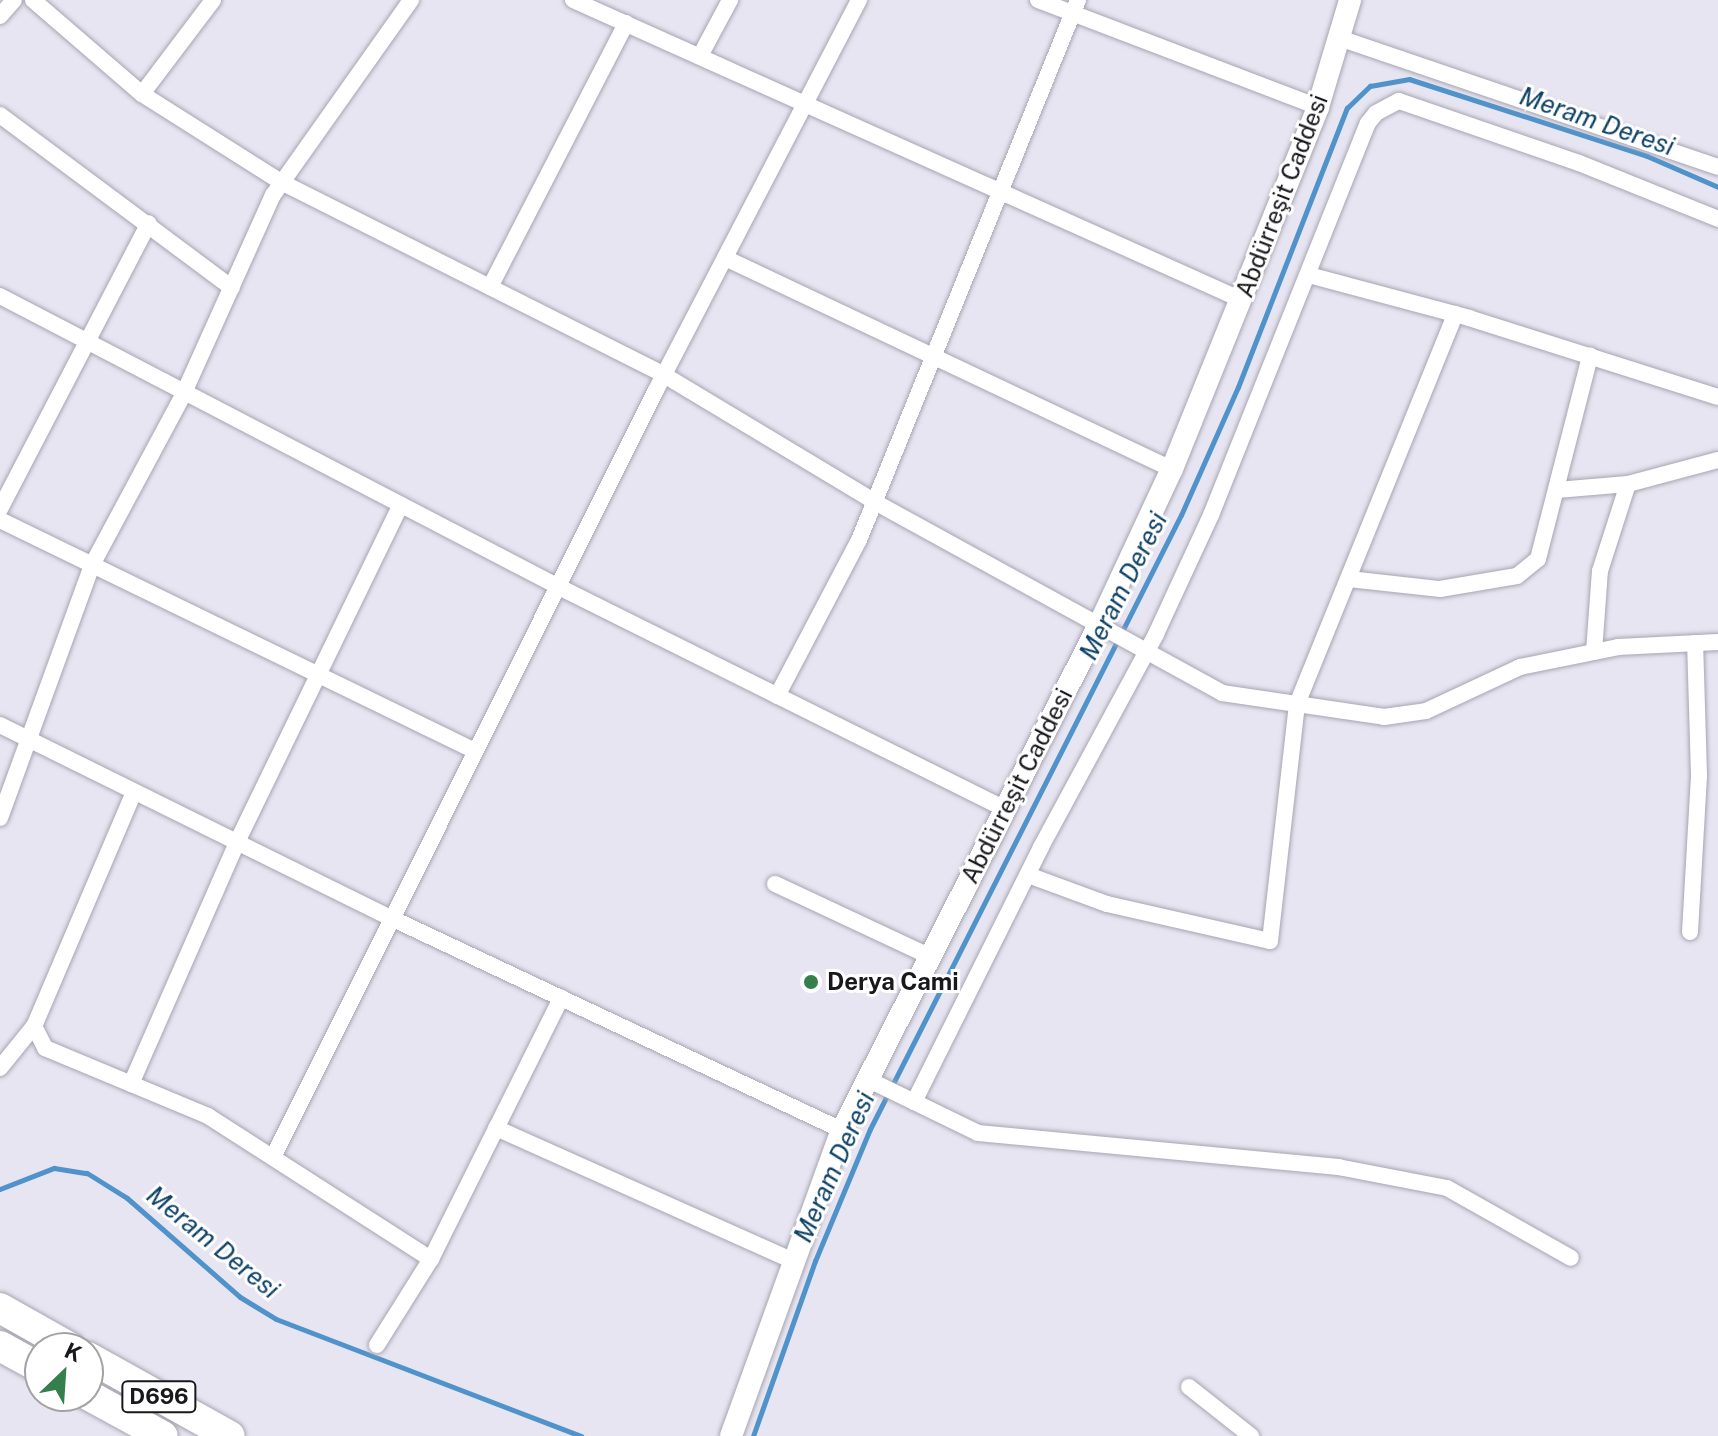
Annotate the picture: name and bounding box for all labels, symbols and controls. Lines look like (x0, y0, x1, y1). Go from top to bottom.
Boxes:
water label: Meram Deresi (1516, 80, 1678, 162)
street label: Abdürreşit Caddesi (1230, 90, 1334, 302)
water label: Meram Deresi (1072, 507, 1174, 665)
street label: Abdürreşit Caddesi (955, 684, 1079, 888)
place label: Derya Cami (827, 968, 959, 996)
marker: Derya Cami (802, 973, 820, 991)
water label: Meram Deresi (787, 1087, 881, 1247)
water label: Meram Deresi (140, 1179, 286, 1305)
north arrow (24, 1332, 104, 1412)
text: K (61, 1337, 86, 1367)
road number: D696 (121, 1379, 197, 1415)

